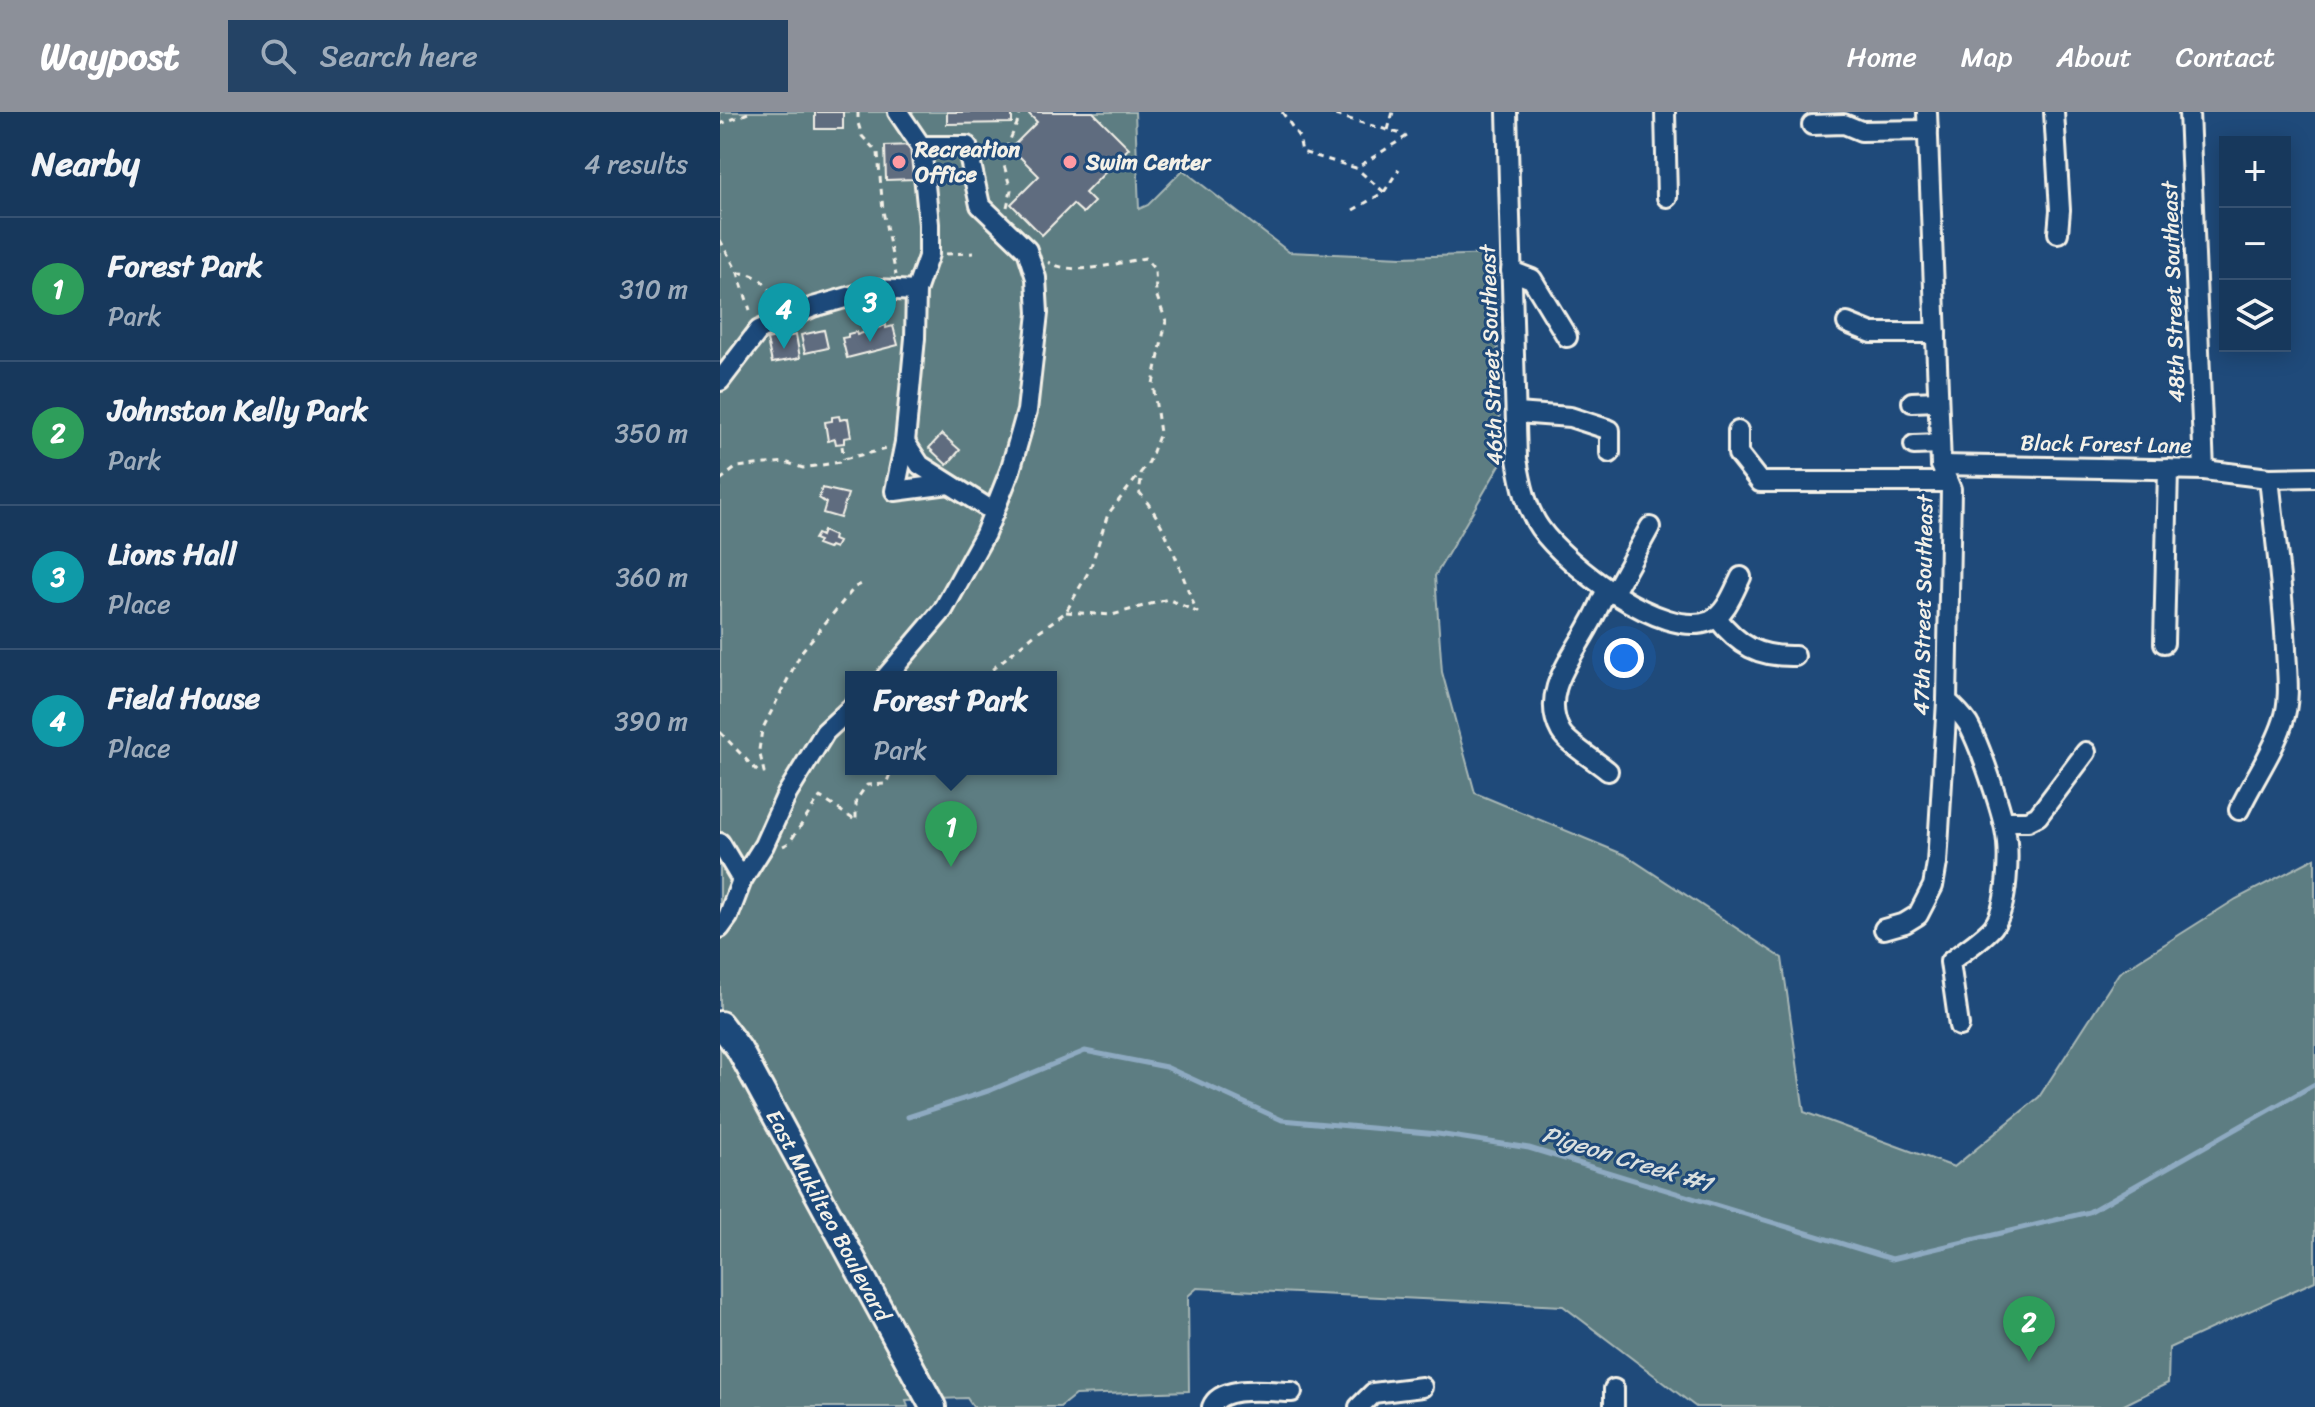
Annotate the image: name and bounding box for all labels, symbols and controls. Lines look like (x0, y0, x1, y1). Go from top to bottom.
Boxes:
search box (228, 20, 788, 92)
text: Waypost (40, 23, 180, 90)
text: Search here (320, 29, 478, 83)
text: Home (1847, 32, 1917, 81)
text: Map (1961, 32, 2012, 81)
text: About (2056, 32, 2132, 81)
text: Contact (2176, 32, 2275, 81)
icon: search (256, 34, 300, 78)
place label: Recreation Office (914, 130, 1020, 194)
text: Nearby (32, 134, 140, 194)
map controls (2219, 136, 2291, 352)
button: + (2219, 136, 2291, 208)
text: 4 results (584, 141, 688, 187)
place label: Swim Center (1085, 143, 1212, 182)
marker: Recreation Office (890, 153, 908, 171)
marker: Swim Center (1061, 153, 1079, 171)
street label: 48th Street Southeast (2150, 179, 2196, 403)
button: − (2219, 208, 2291, 280)
text: Forest Park (108, 239, 263, 293)
street label: 46th Street Southeast (1468, 243, 1514, 466)
text: 1 (52, 266, 64, 312)
text: 310 m (619, 266, 688, 312)
pin: 3 (844, 276, 896, 342)
button: layers (2219, 280, 2291, 352)
pin: 4 (758, 283, 810, 349)
text: Park (108, 293, 161, 339)
text: Johnston Kelly Park (108, 383, 368, 437)
text: 2 (50, 410, 66, 456)
text: 350 m (615, 410, 688, 456)
street label: Black Forest Lane (2020, 423, 2192, 465)
text: Park (108, 437, 161, 483)
street label: 47th Street Southeast (1902, 493, 1944, 716)
text: Lions Hall (108, 527, 237, 581)
text: 3 (51, 554, 65, 600)
text: 360 m (616, 554, 688, 600)
text: Place (108, 581, 171, 627)
your location (1604, 638, 1644, 678)
text: Field House (108, 671, 260, 725)
popup (845, 671, 1057, 775)
text: Forest Park (874, 673, 1028, 727)
text: 4 (50, 698, 66, 744)
text: 390 m (615, 698, 688, 744)
text: Place (108, 725, 171, 771)
text: Park (874, 727, 927, 773)
pin: 1 (925, 801, 977, 867)
street label: East Mukilteo Boulevard (755, 1102, 903, 1329)
water label: Pigeon Creek #1 (1537, 1113, 1720, 1206)
pin: 2 (2003, 1296, 2055, 1362)

